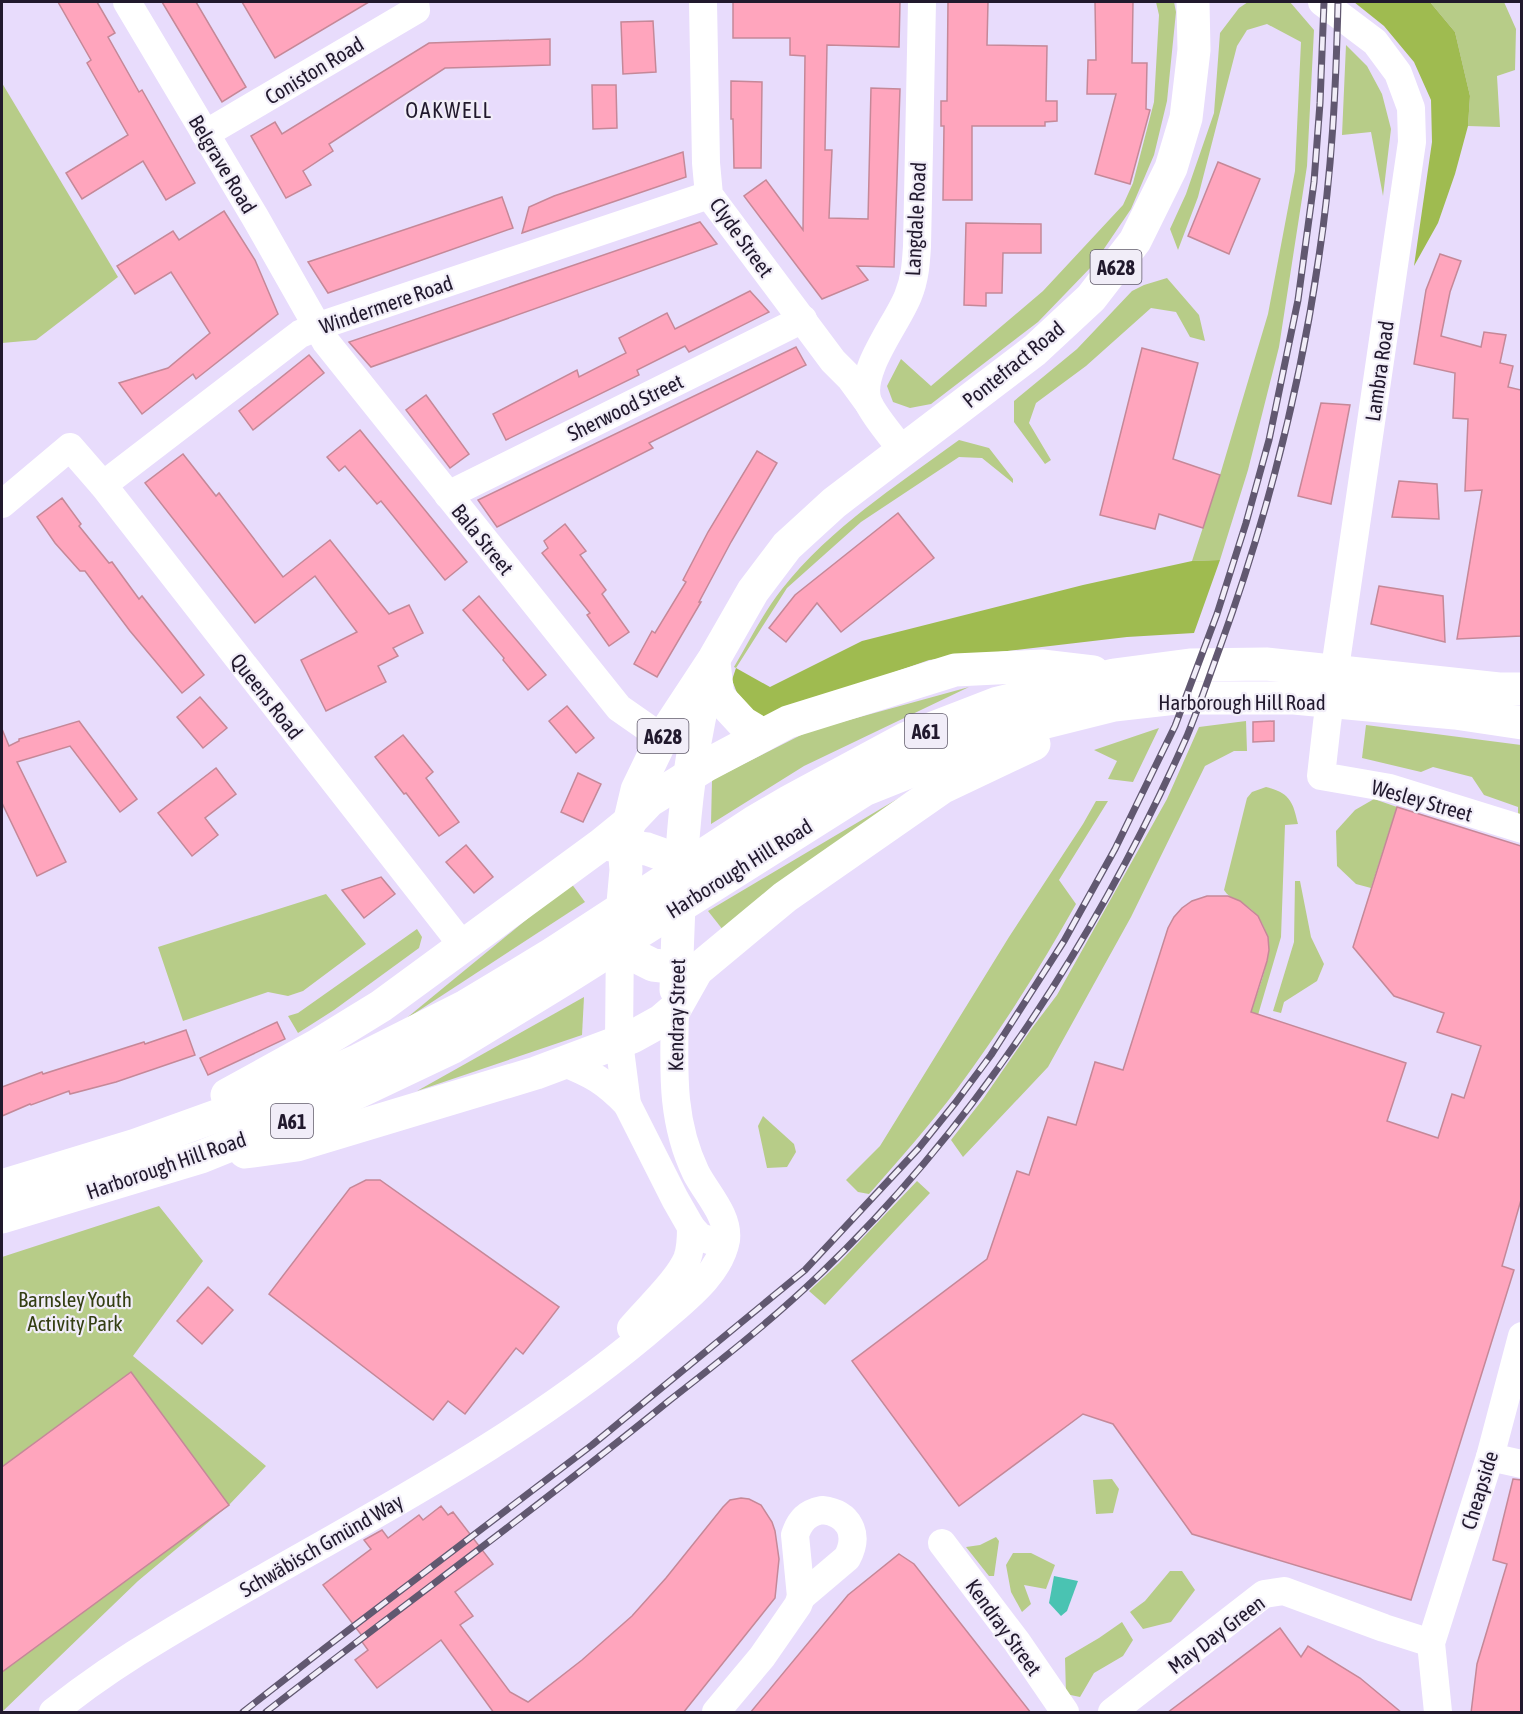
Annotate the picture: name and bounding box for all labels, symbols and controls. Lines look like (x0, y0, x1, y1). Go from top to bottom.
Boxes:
street label: Coniston Road (260, 31, 368, 109)
district label: OAKWELL (405, 97, 493, 123)
street label: Belgrave Road (184, 111, 262, 217)
street label: Langdale Road (900, 161, 930, 277)
street label: Clyde Street (705, 193, 779, 281)
road number: A628 (1090, 250, 1142, 284)
street label: Windermere Road (316, 270, 456, 338)
street label: Pontefract Road (957, 316, 1069, 412)
street label: Lambra Road (1360, 319, 1398, 423)
street label: Sherwood Street (563, 369, 687, 445)
street label: Bala Street (447, 499, 519, 579)
street label: Queens Road (226, 648, 308, 744)
street label: Harborough Hill Road (1158, 690, 1326, 714)
road number: A61 (905, 714, 947, 748)
road number: A628 (638, 719, 688, 753)
street label: Wesley Street (1369, 774, 1475, 826)
street label: Harborough Hill Road (662, 813, 816, 923)
street label: Kendray Street (663, 958, 689, 1072)
road number: A61 (271, 1104, 313, 1138)
street label: Harborough Hill Road (83, 1126, 249, 1204)
park label: Barnsley Youth Activity Park (18, 1287, 132, 1335)
street label: Cheapside (1456, 1448, 1502, 1532)
street label: Schwäbisch Gmünd Way (235, 1488, 407, 1601)
street label: Kendray Street (961, 1574, 1047, 1680)
street label: May Day Green (1163, 1590, 1269, 1678)

